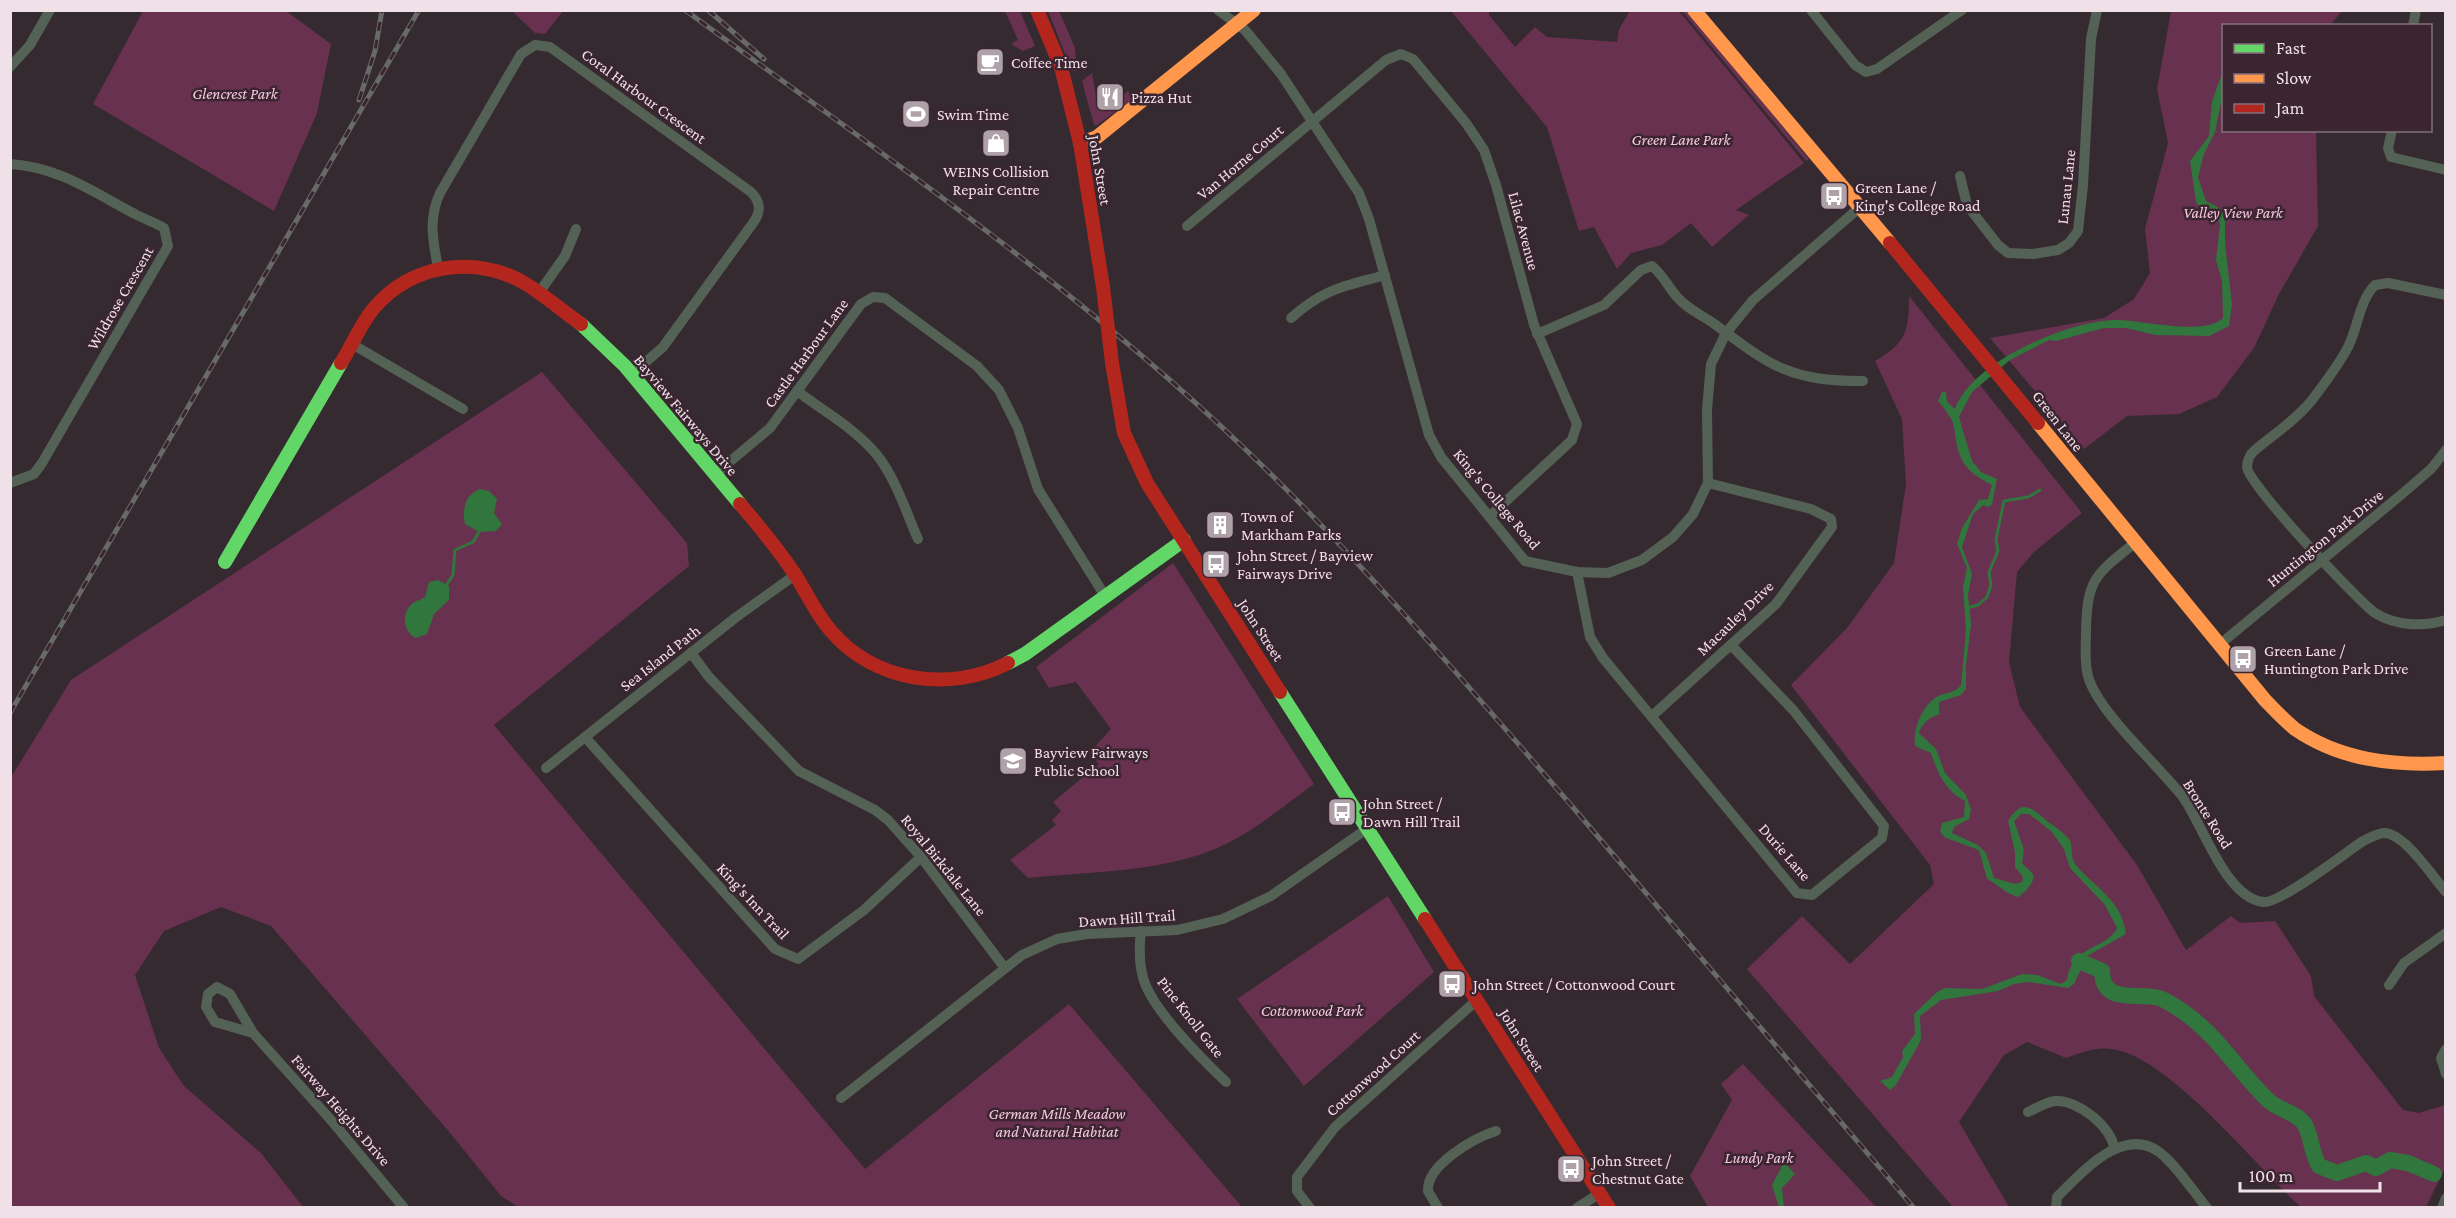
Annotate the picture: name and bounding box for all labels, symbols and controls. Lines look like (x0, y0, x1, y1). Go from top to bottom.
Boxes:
legend (2222, 24, 2432, 132)
text: Fast (2276, 38, 2307, 58)
street label: Coral Harbour Crescent (578, 45, 710, 147)
cafe icon: Coffee Time (974, 46, 1006, 78)
place label: Coffee Time (1011, 54, 1088, 71)
text: Slow (2276, 68, 2312, 88)
restaurant icon: Pizza Hut (1094, 81, 1126, 113)
park label: Glencrest Park (192, 85, 279, 102)
place label: Pizza Hut (1131, 89, 1192, 106)
sports icon: Swim Time (900, 98, 932, 130)
text: Jam (2274, 98, 2305, 118)
place label: Swim Time (937, 106, 1009, 123)
street label: Van Horne Court (1194, 121, 1287, 203)
shop icon: WEINS Collision Repair Centre (980, 127, 1012, 159)
park label: Green Lane Park (1631, 131, 1732, 148)
street label: John Street (1084, 132, 1115, 207)
street label: Lunau Lane (2054, 149, 2078, 225)
place label: WEINS Collision Repair Centre (943, 163, 1049, 199)
place label: Green Lane / King's College Road (1855, 179, 1981, 215)
bus stop icon: Green Lane / King's College Road (1818, 180, 1850, 212)
street label: Lilac Avenue (1505, 190, 1543, 272)
park label: Valley View Park (2183, 204, 2284, 222)
street label: Wildrose Crescent (84, 243, 157, 353)
street label: Castle Harbour Lane (761, 295, 851, 411)
street label: Bayview Fairways Drive (630, 351, 741, 479)
street label: Green Lane (2029, 387, 2087, 455)
street label: King's College Road (1449, 445, 1544, 554)
street label: Huntington Park Drive (2264, 486, 2387, 591)
place label: Town of Markham Parks (1241, 508, 1341, 543)
building icon: Town of Markham Parks (1204, 509, 1236, 541)
place label: John Street / Bayview Fairways Drive (1235, 547, 1373, 583)
bus stop icon: John Street / Bayview Fairways Drive (1200, 548, 1232, 580)
street label: Macauley Drive (1693, 577, 1777, 659)
street label: John Street (1233, 594, 1288, 665)
street label: Sea Island Path (617, 621, 704, 694)
place label: Green Lane / Huntington Park Drive (2264, 642, 2408, 678)
bus stop icon: Green Lane / Huntington Park Drive (2227, 643, 2259, 675)
place label: Bayview Fairways Public School (1034, 744, 1148, 779)
school or university icon: Bayview Fairways Public School (997, 745, 1029, 777)
street label: Bronte Road (2180, 776, 2236, 852)
place label: John Street / Dawn Hill Trail (1361, 795, 1460, 830)
bus stop icon: John Street / Dawn Hill Trail (1326, 796, 1358, 828)
street label: Royal Birkdale Lane (897, 811, 990, 920)
street label: Durie Lane (1756, 820, 1814, 884)
street label: King's Inn Trail (713, 860, 792, 943)
street label: Dawn Hill Trail (1078, 906, 1176, 930)
bus stop icon: John Street / Cottonwood Court (1436, 968, 1468, 1000)
street label: Pine Knoll Gate (1154, 973, 1228, 1061)
place label: John Street / Cottonwood Court (1471, 976, 1676, 994)
park label: Cottonwood Park (1261, 1002, 1364, 1019)
street label: John Street (1494, 1004, 1548, 1075)
street label: Cottonwood Court (1323, 1026, 1424, 1119)
street label: Fairway Heights Drive (287, 1051, 394, 1170)
park label: German Mills Meadow and Natural Habitat (989, 1105, 1125, 1140)
park label: Lundy Park (1725, 1149, 1794, 1167)
place label: John Street / Chestnut Gate (1590, 1152, 1684, 1187)
bus stop icon: John Street / Chestnut Gate (1555, 1153, 1587, 1185)
scale bar (2240, 1155, 2380, 1193)
text: 100 m (2249, 1166, 2294, 1186)

